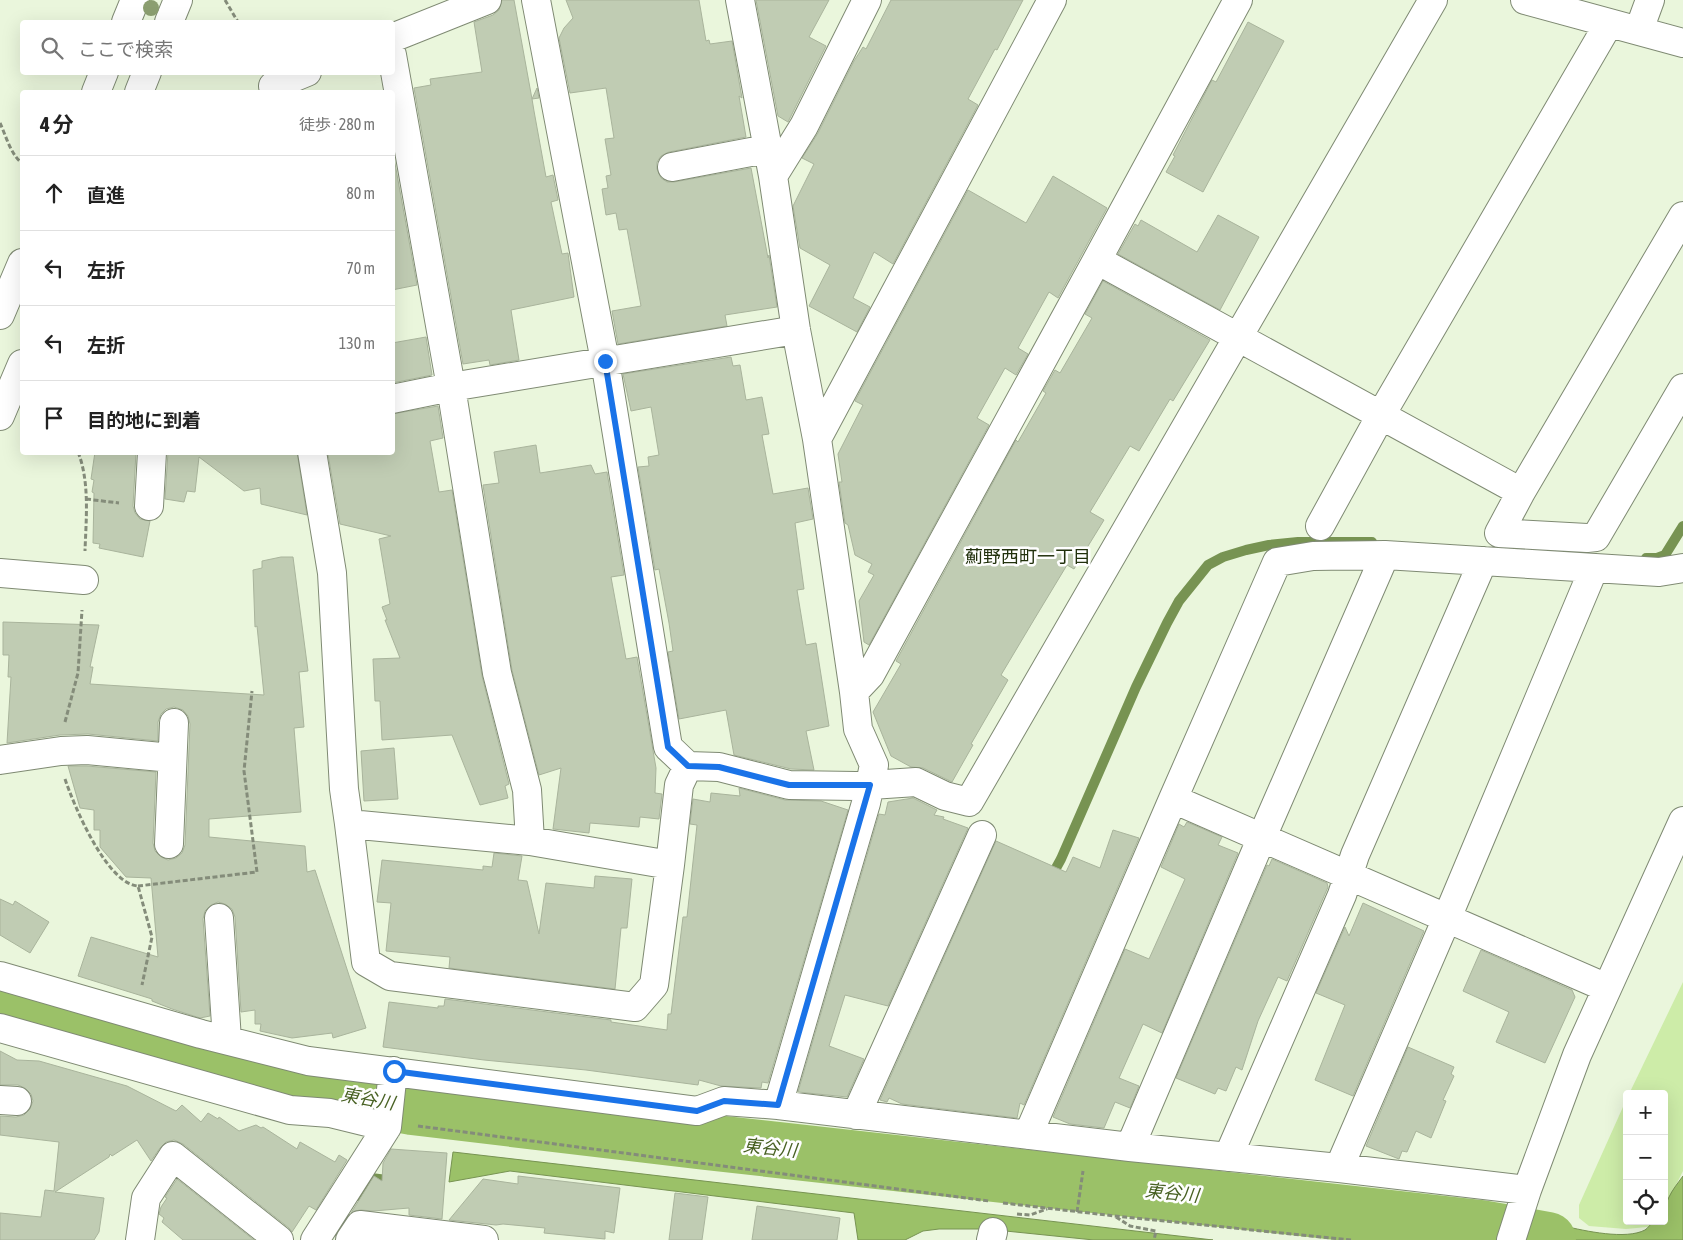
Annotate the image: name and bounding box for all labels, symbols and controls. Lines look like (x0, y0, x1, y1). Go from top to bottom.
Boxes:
search box (20, 20, 395, 75)
icon: search (38, 34, 66, 62)
text: ここで検索 (78, 38, 173, 60)
text: 4 分 (40, 112, 74, 136)
text: 徒歩 · 280 m (299, 115, 375, 133)
icon: ahead (40, 179, 68, 207)
text: 直進 (87, 184, 125, 206)
text: 80 m (346, 184, 375, 202)
icon: left (40, 254, 68, 282)
text: 左折 (87, 259, 125, 281)
text: 70 m (346, 259, 375, 277)
icon: left (40, 329, 68, 357)
text: 左折 (87, 334, 125, 356)
text: 130 m (339, 334, 375, 352)
route end (594, 350, 617, 373)
icon: arrive (40, 404, 68, 432)
text: 目的地に到着 (87, 409, 201, 431)
district label: 薊野西町一丁目 (965, 546, 1091, 567)
route start (383, 1060, 406, 1083)
water label: 東谷川 (340, 1083, 398, 1114)
map controls (1623, 1090, 1668, 1225)
button: + (1623, 1090, 1668, 1135)
water label: 東谷川 (742, 1134, 800, 1161)
button: − (1623, 1135, 1668, 1180)
water label: 東谷川 (1144, 1179, 1202, 1206)
button: locate (1623, 1180, 1668, 1225)

